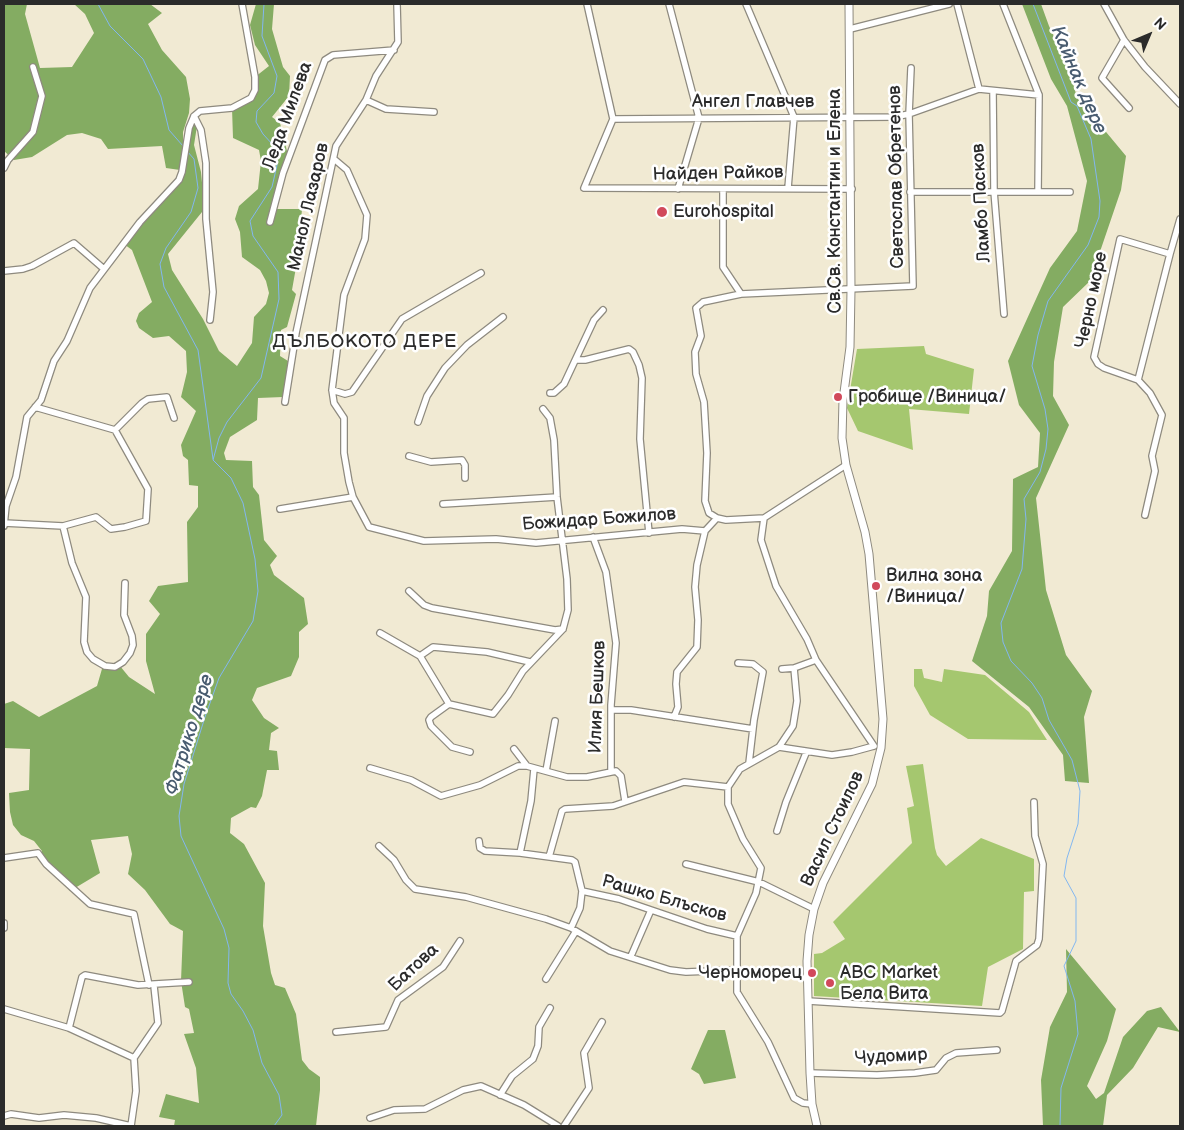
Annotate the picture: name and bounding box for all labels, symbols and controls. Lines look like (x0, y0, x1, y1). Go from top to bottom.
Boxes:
north arrow (1124, 10, 1174, 60)
text: N (1150, 14, 1170, 34)
water label: Кайнак дере (1045, 23, 1111, 137)
street label: Леда Милева (258, 59, 318, 173)
street label: Светослав Обретенов (885, 85, 909, 269)
street label: Св.Св. Константин и Елена (824, 88, 846, 314)
street label: Ангел Главчев (692, 91, 814, 113)
street label: Манол Лазаров (284, 141, 334, 273)
street label: Ламбо Пасков (968, 143, 996, 263)
street label: Найден Райков (652, 162, 784, 186)
place label: Eurohospital (673, 201, 774, 223)
marker: Eurohospital (655, 205, 669, 219)
street label: Черно море (1071, 250, 1113, 350)
district label: ДЪЛБОКОТО ДЕРЕ (271, 331, 459, 353)
place label: Гробище /Виница/ (848, 386, 1006, 408)
marker: Гробище /Виница/ (832, 391, 844, 403)
street label: Божидар Божилов (521, 504, 677, 536)
place label: Вилна зона /Виница/ (886, 565, 982, 608)
marker: Вилна зона /Виница/ (870, 580, 882, 592)
street label: Илия Бешков (585, 640, 611, 754)
water label: Фатрико дере (161, 672, 219, 798)
street label: Васил Стоилов (797, 768, 869, 890)
street label: Рашко Блъсков (599, 871, 729, 927)
street label: Батова (384, 939, 444, 997)
place label: Черноморец (698, 962, 802, 984)
place label: ABC Market Бела Вита (840, 962, 938, 1004)
marker: Черноморец (806, 967, 818, 979)
marker: ABC Market Бела Вита (824, 977, 836, 989)
street label: Чудомир (854, 1044, 928, 1070)

